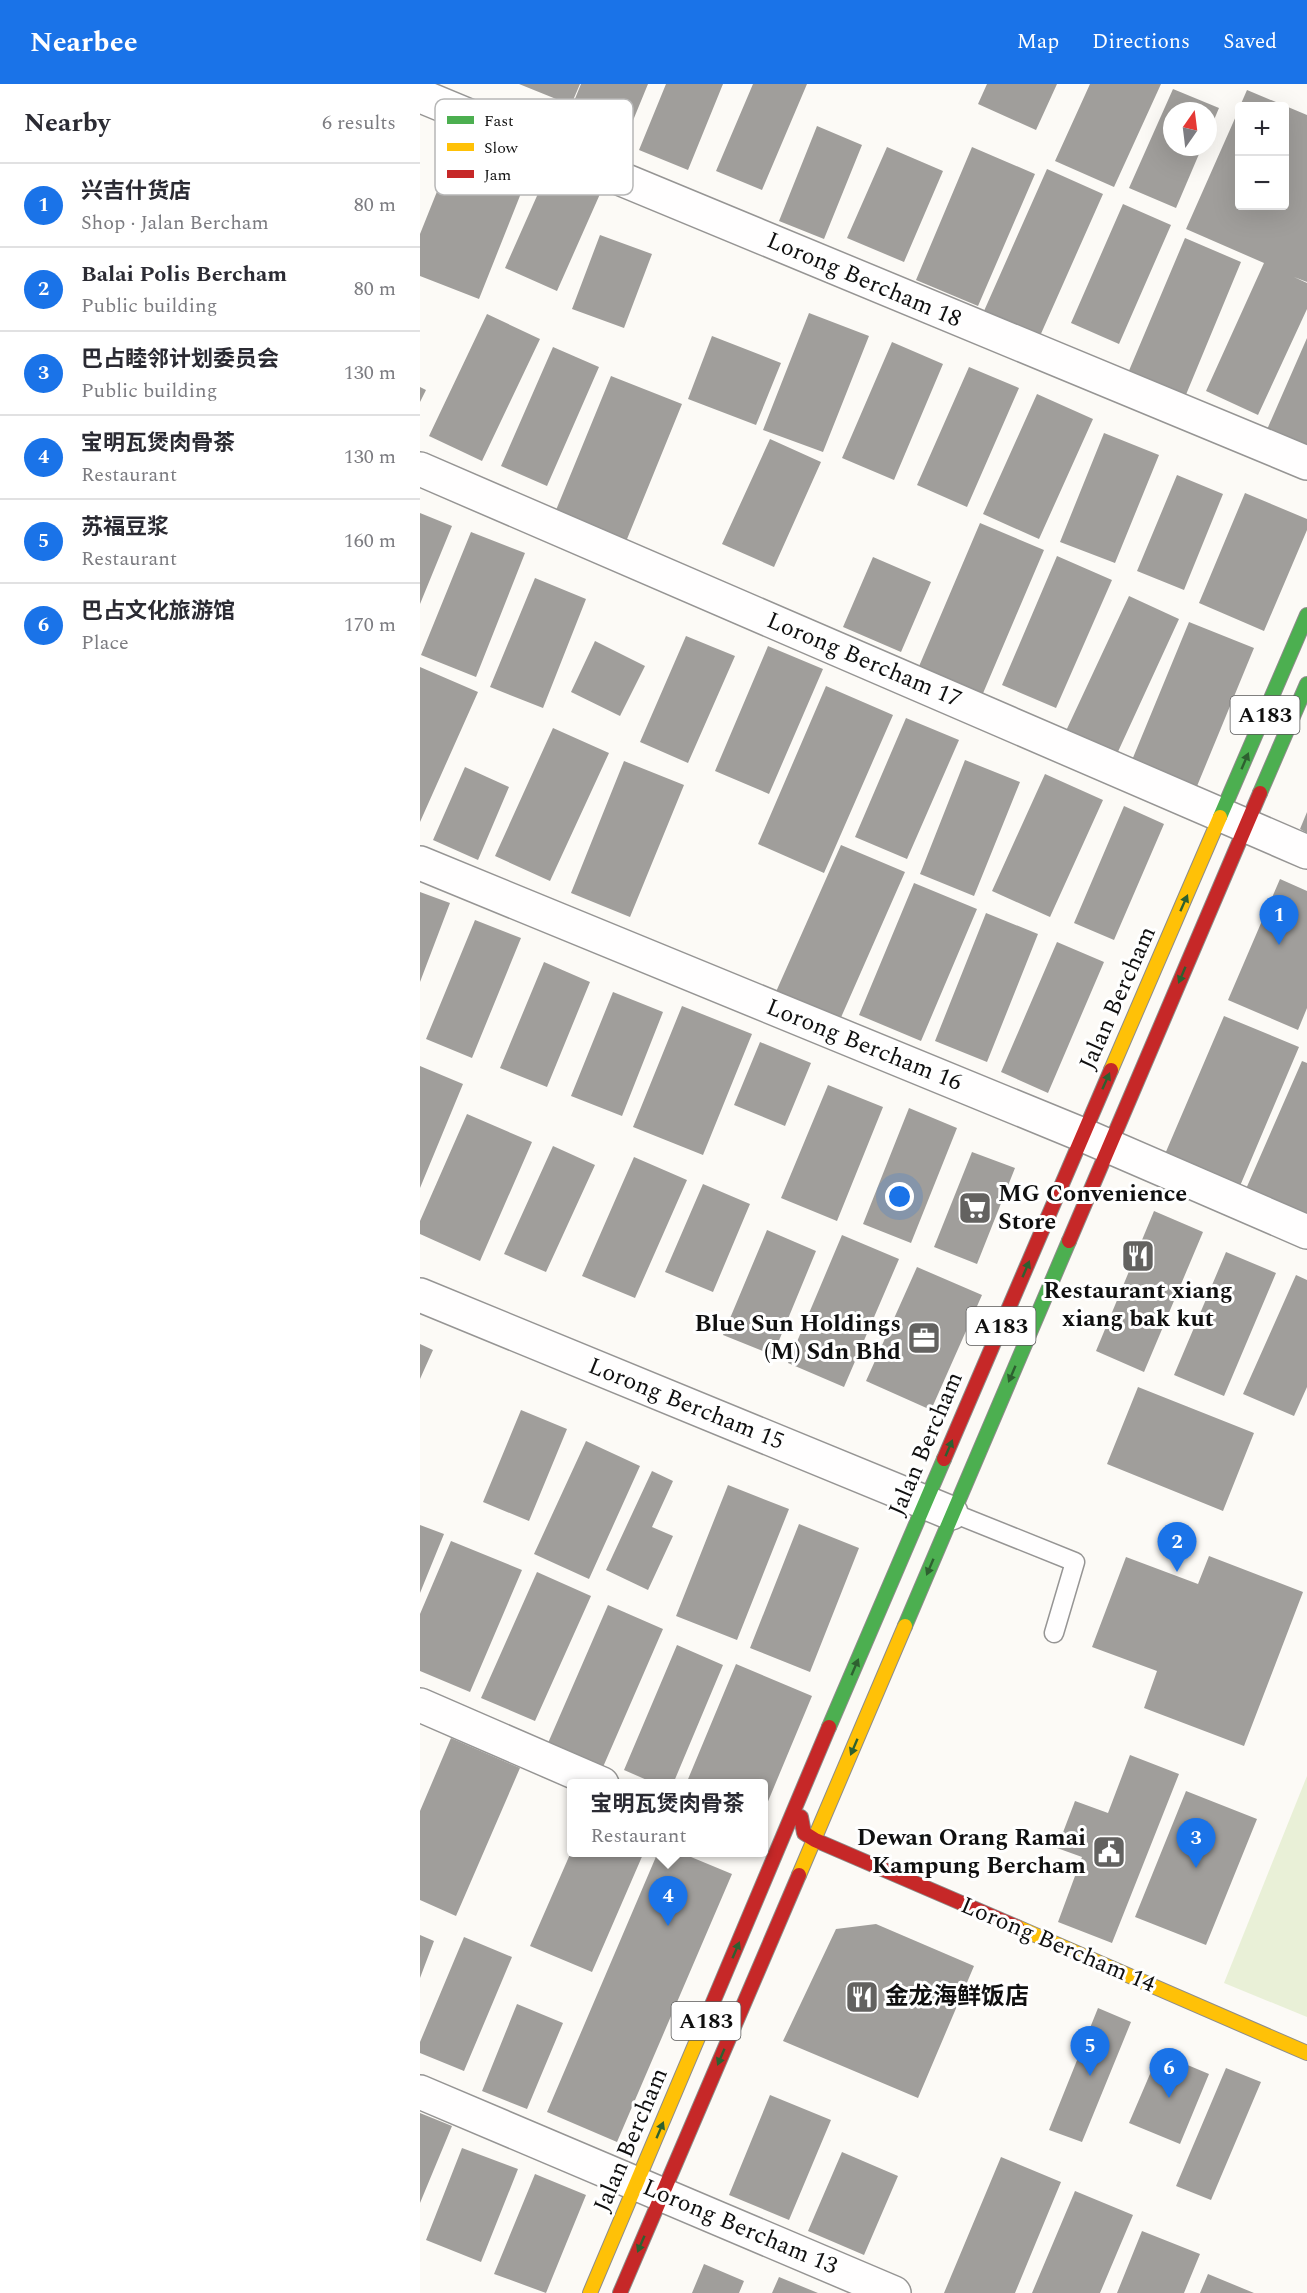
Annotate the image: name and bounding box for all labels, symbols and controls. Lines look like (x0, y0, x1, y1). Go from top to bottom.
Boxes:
text: Nearbee (30, 21, 138, 64)
text: Map (1017, 26, 1059, 58)
text: Directions (1092, 26, 1190, 58)
text: Saved (1223, 26, 1277, 58)
legend (435, 99, 633, 195)
north arrow (1163, 102, 1217, 156)
map controls (1235, 102, 1289, 210)
button: + (1235, 102, 1289, 156)
text: Nearby (24, 103, 110, 143)
text: 6 results (322, 108, 396, 138)
text: Fast (484, 109, 514, 133)
text: Slow (484, 136, 519, 160)
button: − (1235, 156, 1289, 210)
text: Jam (484, 163, 512, 187)
text: 兴吉什货店 (81, 175, 191, 208)
text: 1 (38, 190, 49, 220)
text: 80 m (354, 190, 396, 220)
text: Shop · Jalan Bercham (81, 208, 269, 238)
street label: Lorong Bercham 18 (761, 223, 967, 337)
text: Balai Polis Bercham (81, 258, 287, 291)
text: 2 (38, 274, 49, 304)
text: 80 m (354, 274, 396, 304)
text: Public building (81, 291, 217, 321)
text: 巴占睦邻计划委员会 (81, 343, 279, 376)
text: 3 (38, 358, 49, 388)
text: 130 m (344, 358, 396, 388)
text: Public building (81, 376, 217, 406)
text: 宝明瓦煲肉骨茶 (81, 427, 235, 460)
text: 4 (38, 442, 49, 472)
text: 130 m (344, 442, 396, 472)
text: Restaurant (81, 460, 177, 490)
text: 苏福豆浆 (81, 511, 169, 544)
text: 5 (38, 526, 49, 556)
text: 160 m (344, 526, 396, 556)
text: Restaurant (81, 544, 177, 574)
text: 巴占文化旅游馆 (81, 595, 235, 628)
street label: Lorong Bercham 17 (761, 603, 967, 717)
text: 6 (38, 610, 49, 640)
text: 170 m (344, 610, 396, 640)
text: Place (81, 628, 129, 658)
road number: A183 (1230, 696, 1300, 734)
one-way arrow (1241, 752, 1250, 770)
one-way arrow (1179, 893, 1189, 911)
pin: 1 (1260, 896, 1298, 945)
street label: Jalan Bercham (1070, 920, 1166, 1076)
one-way arrow (1177, 967, 1186, 984)
street label: Lorong Bercham 16 (761, 989, 967, 1101)
one-way arrow (1101, 1072, 1111, 1090)
place label: MG Convenience Store (998, 1176, 1187, 1240)
your location (885, 1182, 914, 1211)
supermarket icon: MG Convenience Store (957, 1190, 993, 1226)
restaurant icon: Restaurant xiang xiang bak kut (1120, 1238, 1156, 1274)
one-way arrow (1022, 1260, 1031, 1278)
place label: Restaurant xiang xiang bak kut (1043, 1273, 1233, 1337)
place label: Blue Sun Holdings (M) Sdn Bhd (694, 1306, 901, 1370)
road number: A183 (966, 1307, 1036, 1345)
office icon: Blue Sun Holdings (M) Sdn Bhd (906, 1320, 942, 1356)
street label: Lorong Bercham 15 (583, 1348, 789, 1460)
one-way arrow (1007, 1365, 1017, 1383)
street label: Jalan Bercham (879, 1366, 973, 1522)
one-way arrow (944, 1440, 953, 1457)
pin: 2 (1158, 1522, 1197, 1572)
one-way arrow (925, 1558, 934, 1576)
one-way arrow (851, 1658, 861, 1676)
one-way arrow (849, 1738, 859, 1756)
popup (567, 1779, 768, 1857)
text: 宝明瓦煲肉骨茶 (590, 1788, 745, 1821)
pin: 3 (1176, 1818, 1216, 1868)
place label: Dewan Orang Ramai Kampung Bercham (857, 1820, 1086, 1884)
text: Restaurant (590, 1821, 687, 1851)
public building icon: Dewan Orang Ramai Kampung Bercham (1091, 1834, 1127, 1870)
pin: 4 (648, 1876, 688, 1926)
street label: Lorong Bercham 14 (955, 1888, 1161, 2002)
one-way arrow (731, 1941, 741, 1959)
restaurant icon: 金龙海鲜饭店 (844, 1979, 880, 2015)
place label: 金龙海鲜饭店 (885, 1979, 1029, 2015)
road number: A183 (672, 2002, 740, 2040)
pin: 5 (1070, 2026, 1110, 2076)
one-way arrow (717, 2048, 726, 2065)
pin: 6 (1150, 2048, 1188, 2098)
street label: Jalan Bercham (584, 2062, 678, 2218)
one-way arrow (655, 2120, 665, 2138)
street label: Lorong Bercham 13 (637, 2170, 843, 2284)
one-way arrow (636, 2235, 646, 2253)

